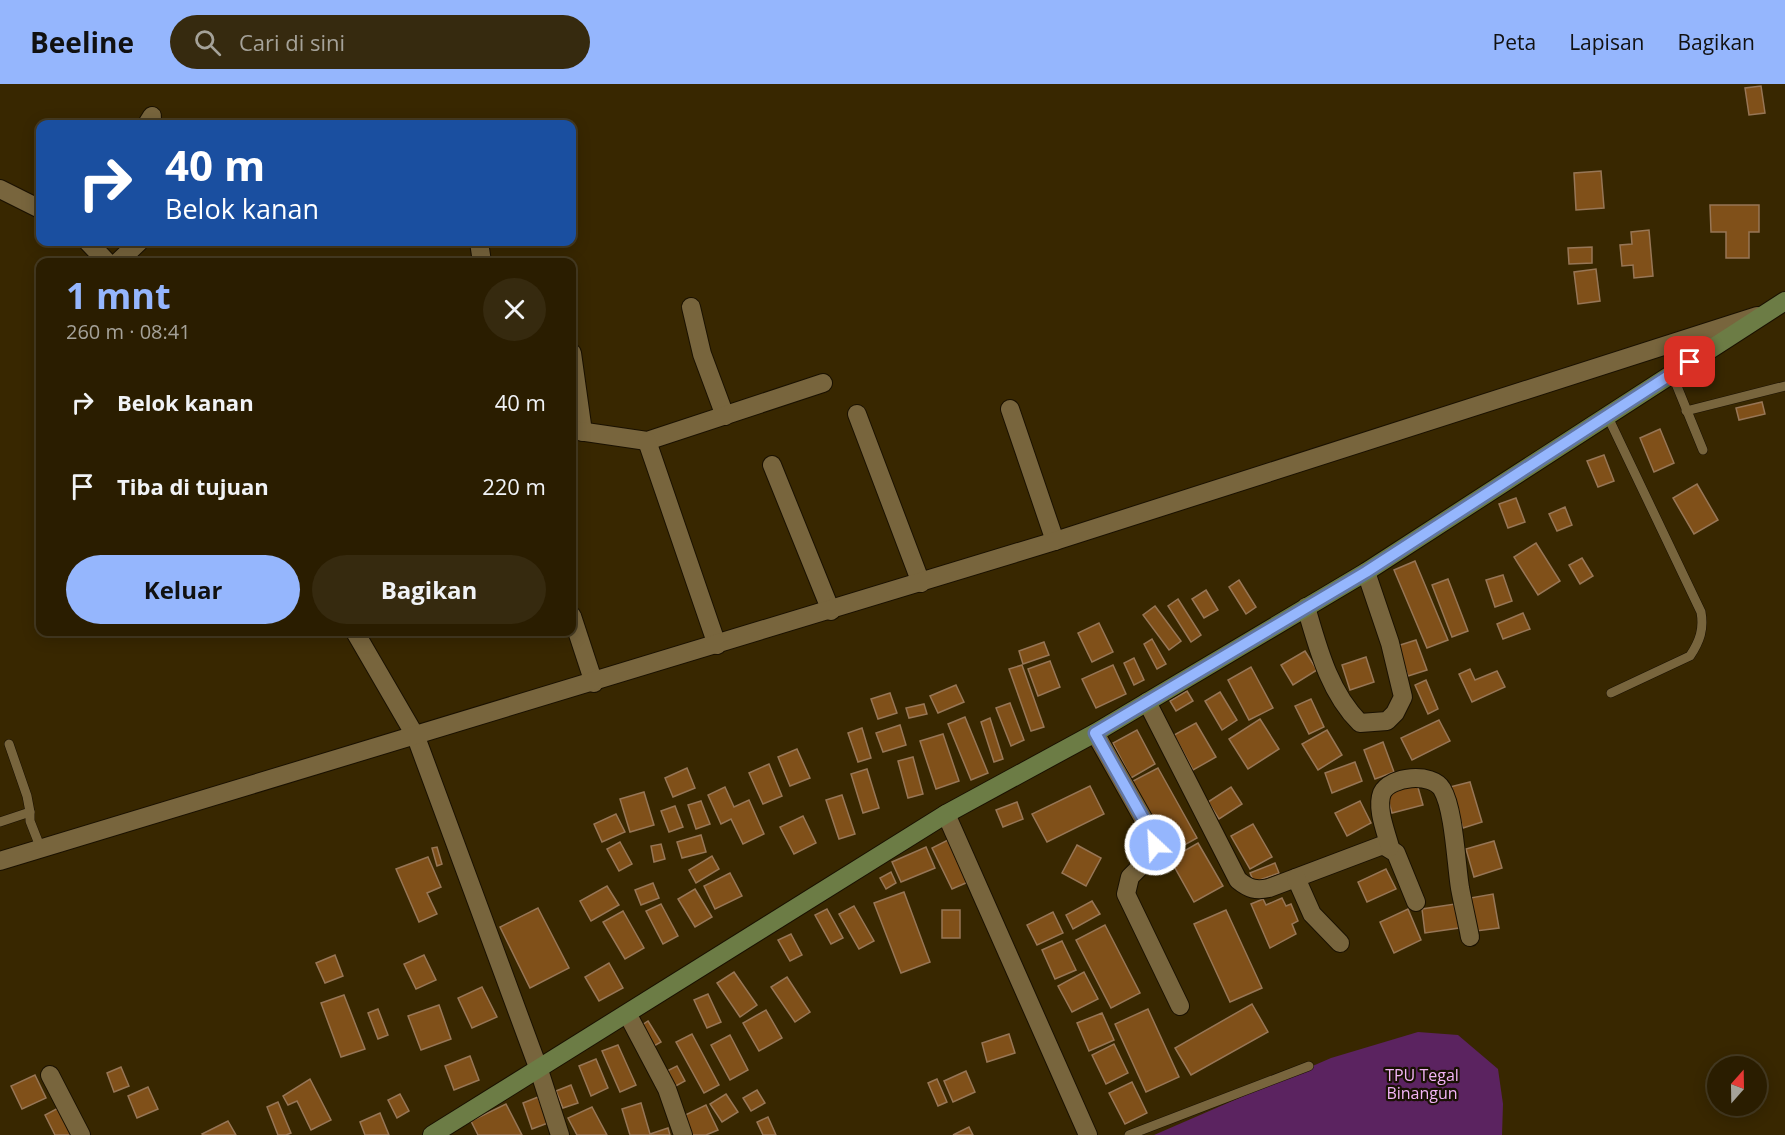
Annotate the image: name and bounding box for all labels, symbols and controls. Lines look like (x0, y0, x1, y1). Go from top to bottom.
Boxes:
search box (170, 15, 590, 69)
text: Beeline (30, 23, 134, 61)
icon: search (191, 26, 224, 59)
text: Cari di sini (239, 27, 345, 57)
text: Peta (1493, 28, 1536, 56)
text: Lapisan (1569, 28, 1644, 56)
text: Bagikan (1677, 28, 1755, 56)
text: 40 m (165, 136, 265, 193)
icon: right (66, 144, 144, 222)
text: Belok kanan (165, 190, 319, 227)
text: 1 mnt (66, 271, 171, 320)
button: close (483, 278, 546, 341)
text: 260 m · 08:41 (66, 318, 191, 345)
pin (1664, 336, 1715, 387)
icon: arrive (1673, 345, 1706, 378)
icon: right (66, 386, 99, 419)
text: Belok kanan (117, 387, 254, 417)
text: 40 m (495, 387, 546, 417)
icon: arrive (66, 470, 99, 503)
text: Tiba di tujuan (117, 471, 269, 501)
text: 220 m (482, 471, 546, 501)
button: Keluar (66, 555, 300, 624)
button: Bagikan (312, 555, 546, 624)
position arrow (1123, 813, 1187, 877)
north arrow (1707, 1056, 1767, 1116)
map controls (1707, 1056, 1767, 1116)
park label: TPU Tegal Binangun (1385, 1064, 1459, 1104)

